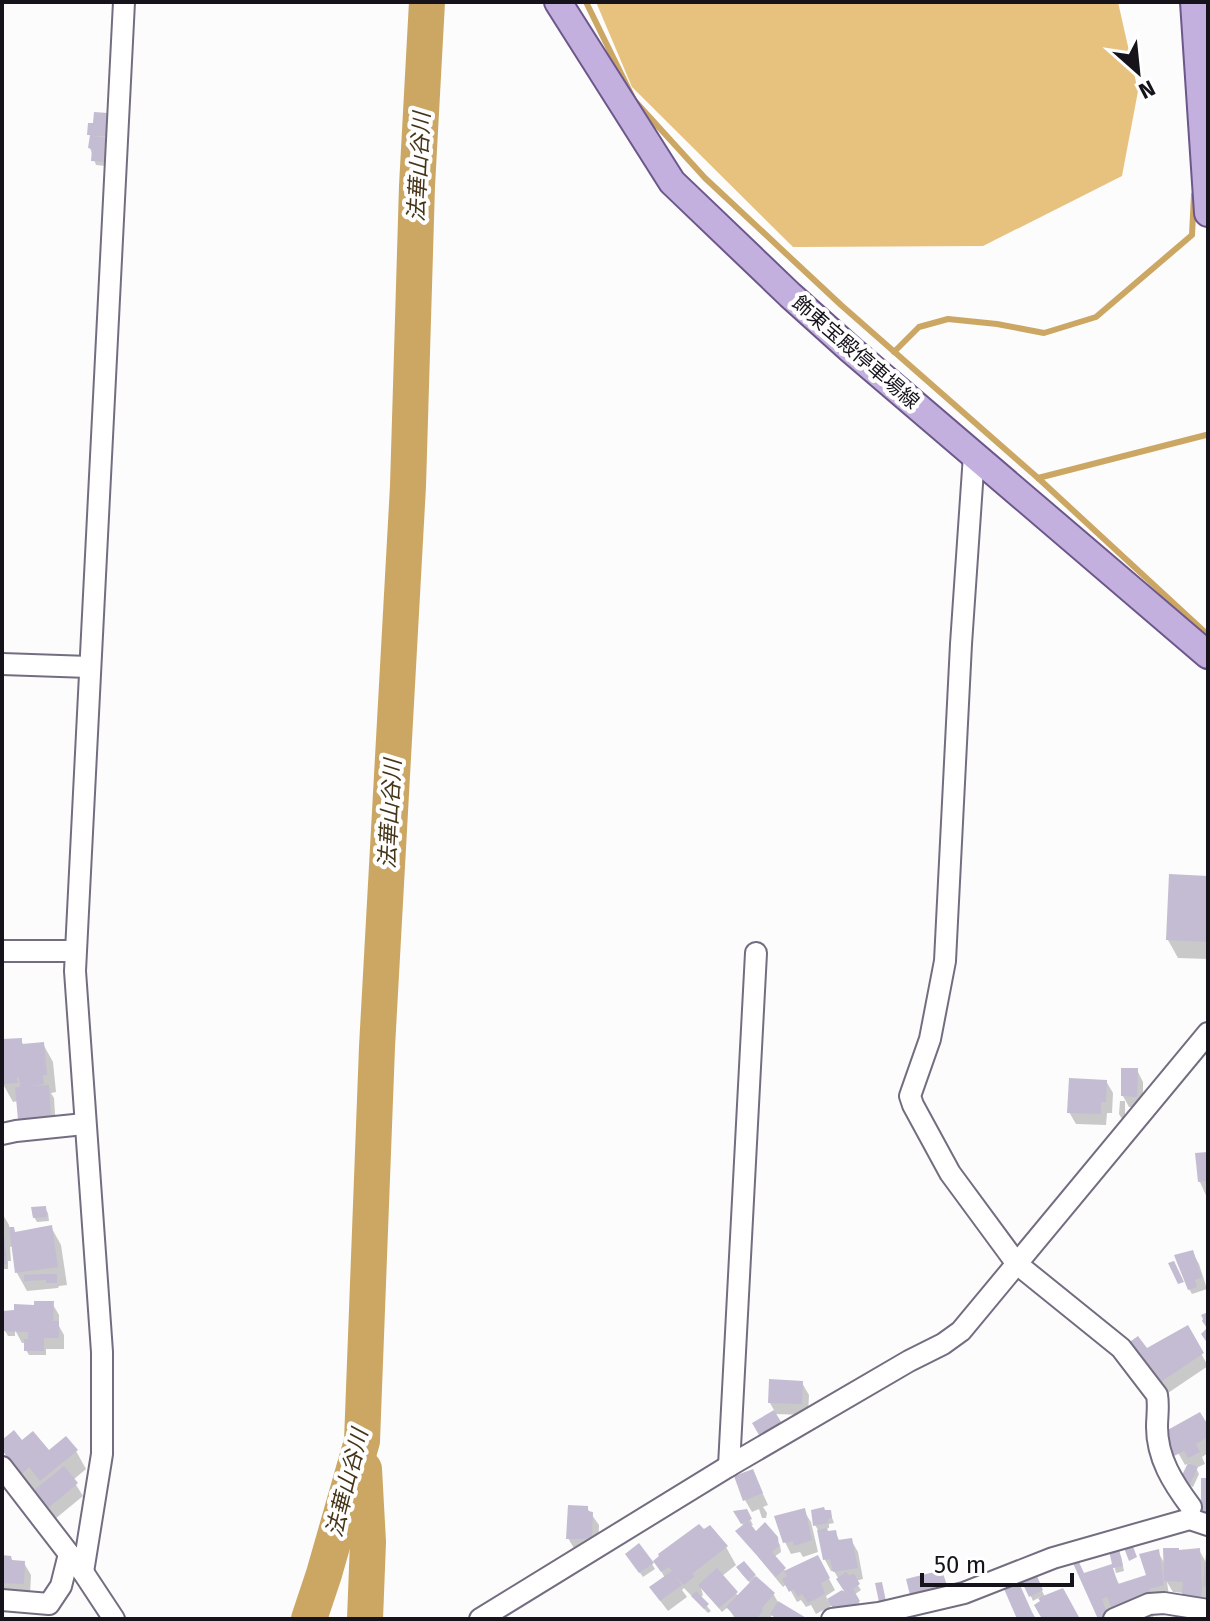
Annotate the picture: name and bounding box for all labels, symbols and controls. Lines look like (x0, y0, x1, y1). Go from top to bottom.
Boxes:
north arrow (1098, 32, 1178, 112)
text: N (1134, 74, 1159, 105)
water label: 法華山谷川 (403, 109, 435, 223)
street label: 飾東宝殿停車場線 (788, 290, 924, 414)
water label: 法華山谷川 (374, 756, 406, 870)
water label: 法華山谷川 (321, 1424, 374, 1540)
scale bar (922, 1537, 1072, 1587)
text: 50 m (934, 1551, 986, 1579)

